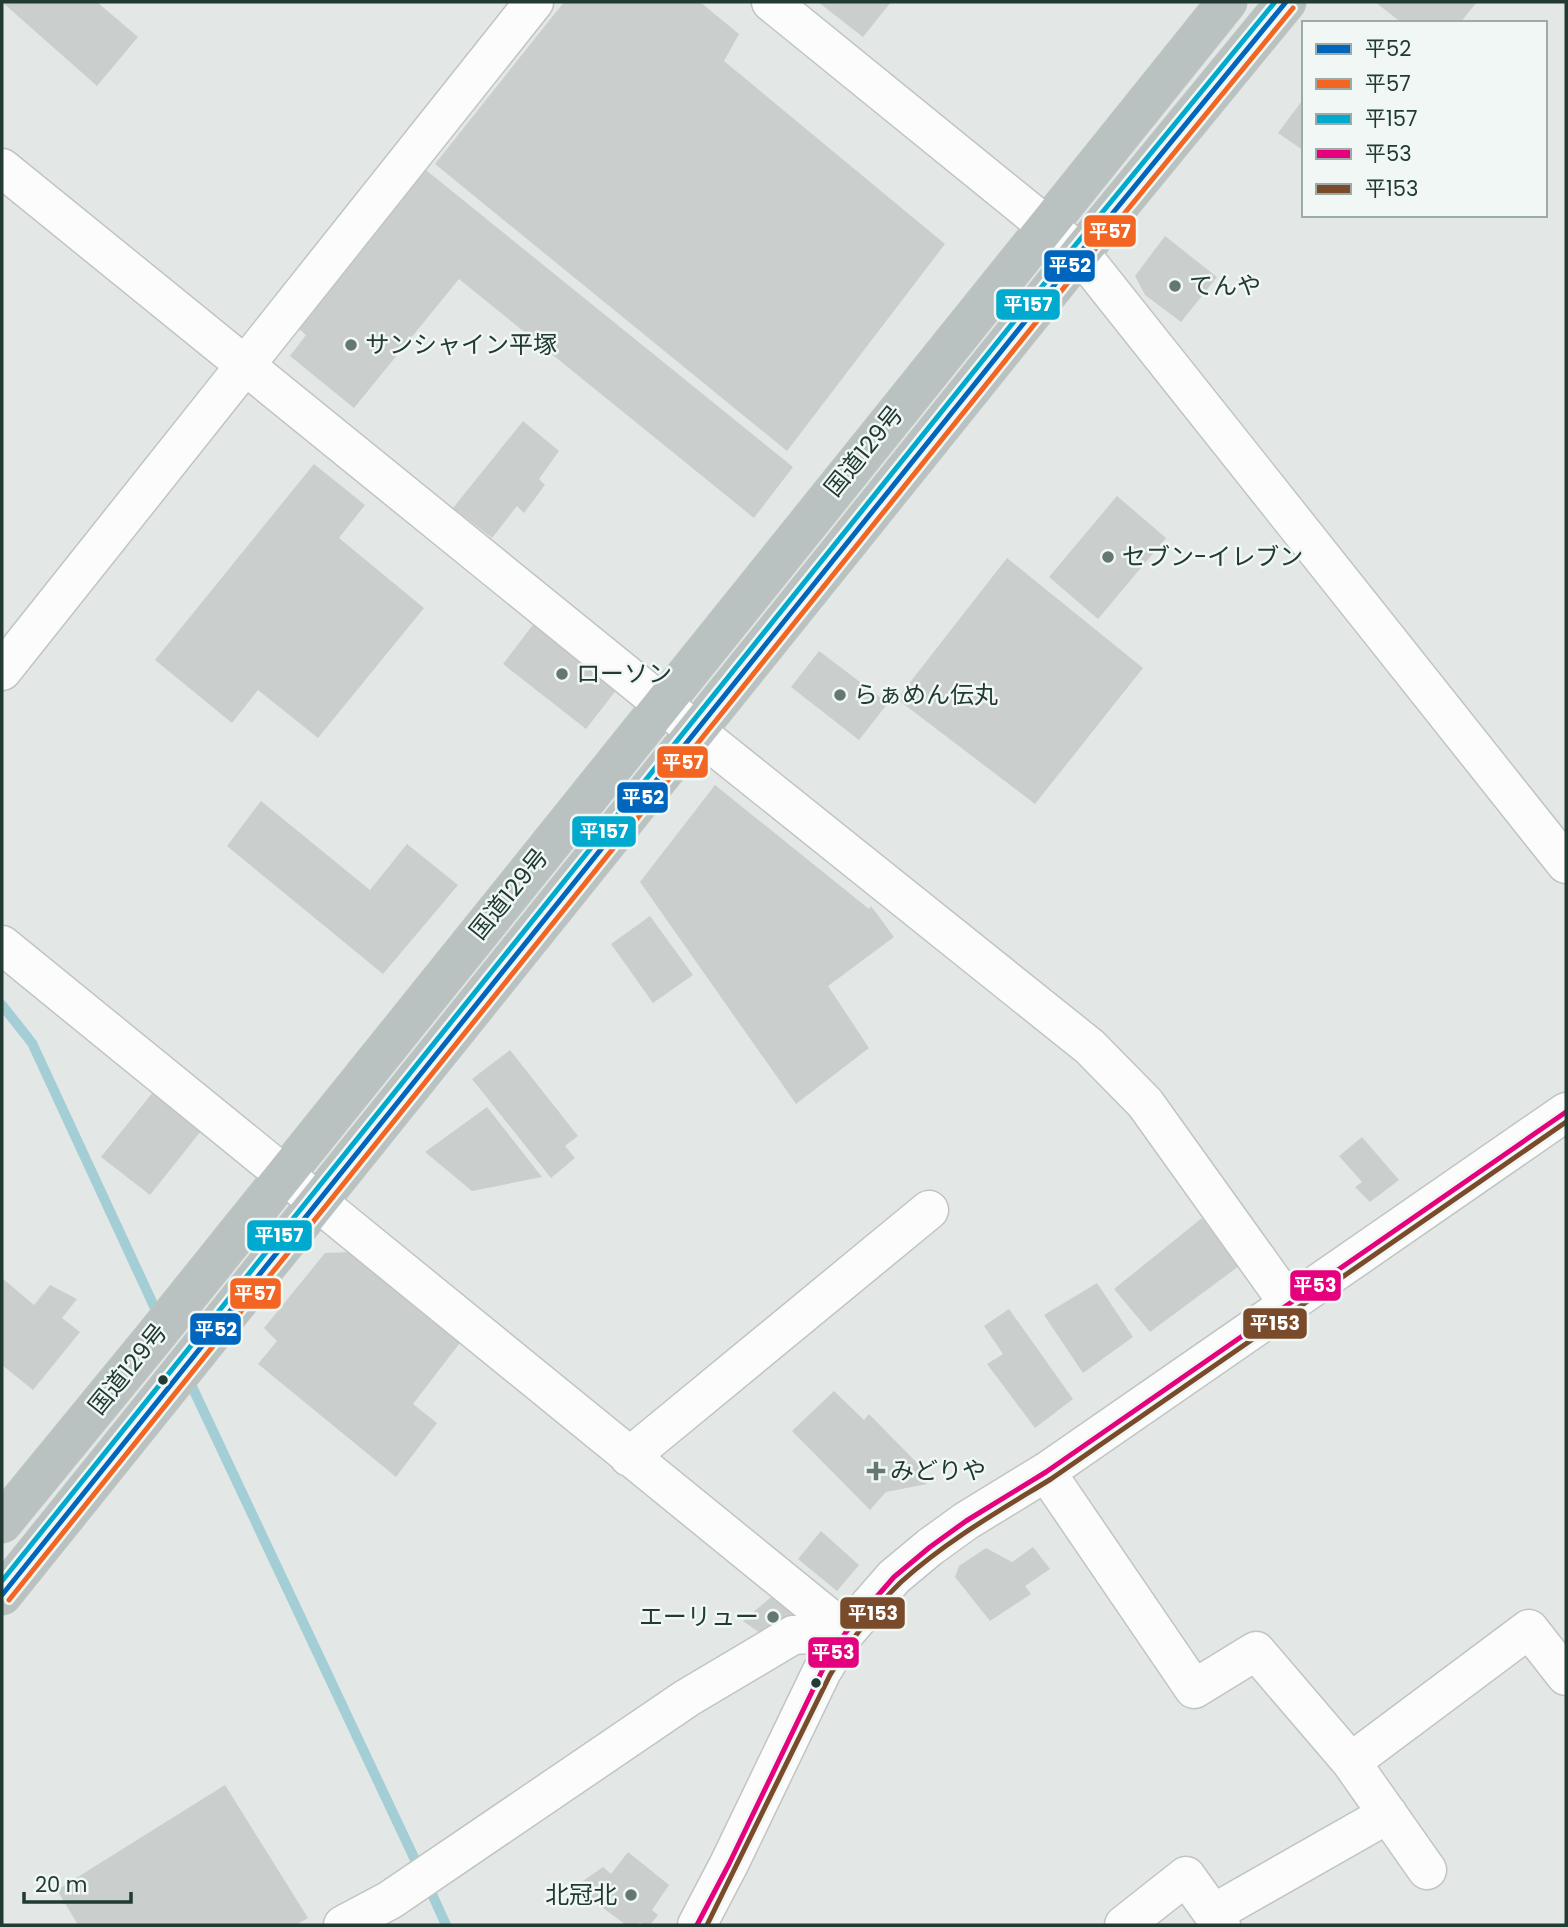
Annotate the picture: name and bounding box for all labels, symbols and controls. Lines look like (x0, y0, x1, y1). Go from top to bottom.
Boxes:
legend (1302, 21, 1547, 217)
text: 平52 (1365, 34, 1411, 63)
text: 平57 (1365, 69, 1411, 98)
text: 平157 (1365, 104, 1417, 133)
text: 平53 (1365, 139, 1412, 168)
text: 平153 (1365, 174, 1418, 203)
line badge: 平57 (1083, 214, 1137, 248)
text: 平57 (1089, 218, 1131, 245)
line badge: 平52 (1043, 249, 1096, 283)
text: 平52 (1049, 252, 1091, 279)
place label: てんや (1189, 269, 1261, 302)
marker: てんや (1167, 278, 1183, 294)
line badge: 平157 (995, 288, 1061, 321)
text: 平157 (1004, 291, 1052, 318)
place label: サンシャイン平塚 (365, 328, 557, 361)
marker: サンシャイン平塚 (343, 337, 359, 353)
street label: 国道129号 (817, 398, 911, 503)
place label: セブン-イレブン (1122, 540, 1303, 573)
marker: セブン-イレブン (1100, 549, 1116, 565)
place label: ローソン (576, 657, 672, 690)
marker: ローソン (554, 666, 570, 682)
place label: らぁめん伝丸 (854, 678, 998, 711)
marker: らぁめん伝丸 (832, 687, 848, 703)
line badge: 平57 (656, 745, 709, 779)
text: 平57 (662, 749, 704, 776)
line badge: 平52 (616, 781, 669, 814)
text: 平52 (622, 784, 664, 811)
line badge: 平157 (571, 815, 637, 848)
text: 平157 (580, 818, 628, 845)
street label: 国道129号 (462, 841, 556, 946)
line badge: 平157 (246, 1219, 313, 1252)
text: 平157 (255, 1222, 303, 1249)
line badge: 平53 (1289, 1269, 1342, 1302)
text: 平53 (1294, 1272, 1336, 1299)
line badge: 平57 (229, 1277, 282, 1310)
text: 平57 (234, 1280, 276, 1307)
line badge: 平153 (1242, 1307, 1308, 1340)
text: 平153 (1250, 1310, 1300, 1337)
line badge: 平52 (189, 1312, 242, 1346)
street label: 国道129号 (81, 1316, 175, 1421)
text: 平52 (195, 1316, 237, 1343)
unlabelled marker (156, 1373, 170, 1387)
place label: みどりや (890, 1454, 986, 1487)
marker: みどりや (868, 1463, 884, 1479)
line badge: 平153 (839, 1596, 906, 1630)
place label: エーリュー (639, 1600, 759, 1633)
text: 平153 (848, 1600, 898, 1627)
marker: エーリュー (765, 1609, 781, 1625)
line badge: 平53 (807, 1636, 860, 1669)
text: 平53 (812, 1639, 854, 1666)
unlabelled marker (809, 1676, 823, 1690)
scale bar (24, 1860, 131, 1904)
text: 20 m (35, 1870, 88, 1899)
place label: 北冠北 (545, 1878, 617, 1911)
marker: 北冠北 (623, 1887, 639, 1903)

